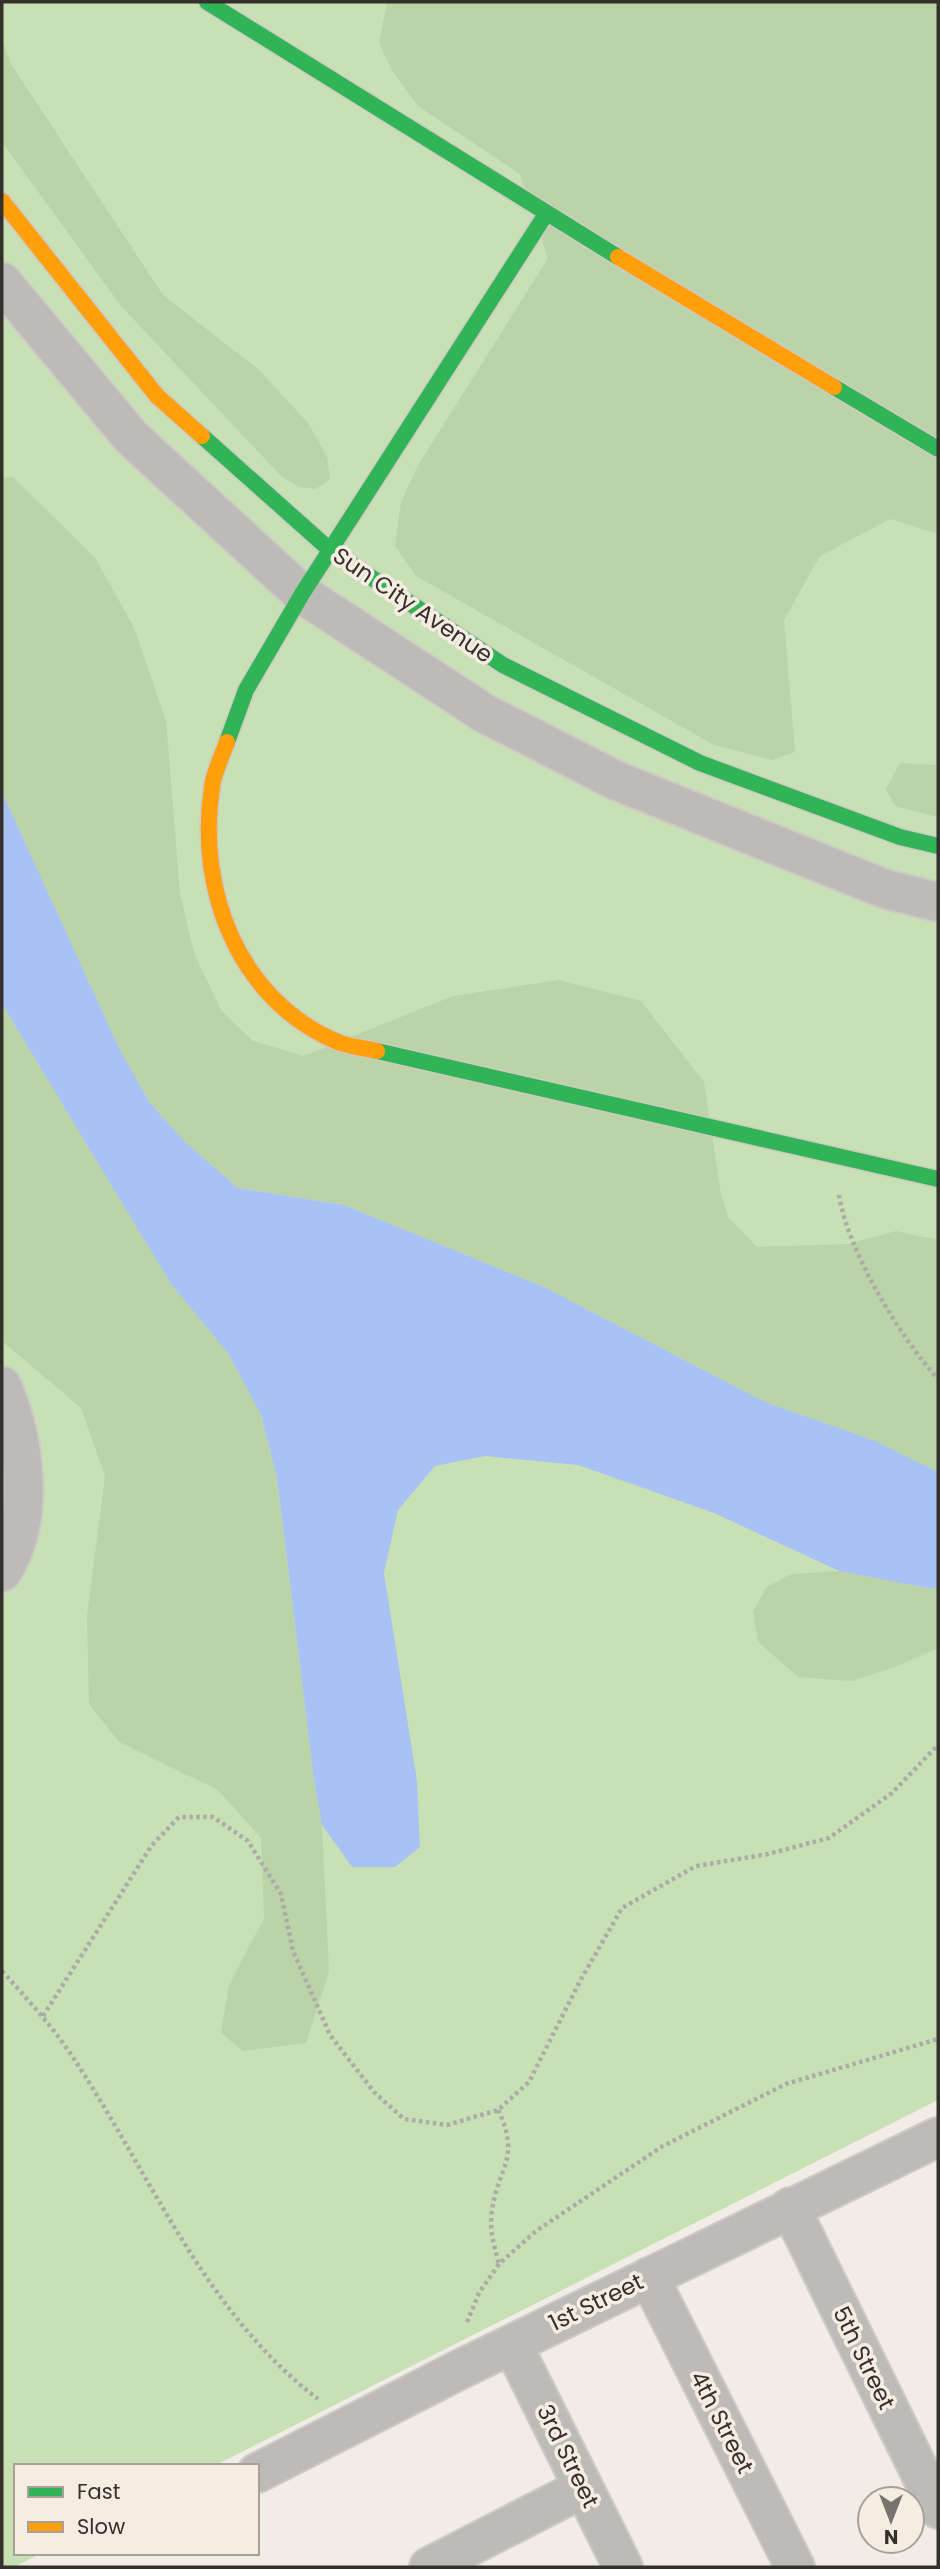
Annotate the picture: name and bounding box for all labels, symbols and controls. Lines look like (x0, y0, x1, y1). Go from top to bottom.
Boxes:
street label: Sun City Avenue (327, 540, 499, 670)
street label: 1st Street (543, 2265, 649, 2339)
street label: 5th Street (825, 2301, 903, 2415)
street label: 4th Street (683, 2365, 761, 2479)
street label: 3rd Street (529, 2399, 607, 2513)
legend (14, 2464, 259, 2555)
text: Fast (77, 2477, 120, 2506)
north arrow (856, 2485, 926, 2555)
text: Slow (77, 2512, 125, 2541)
text: N (884, 2523, 898, 2550)

